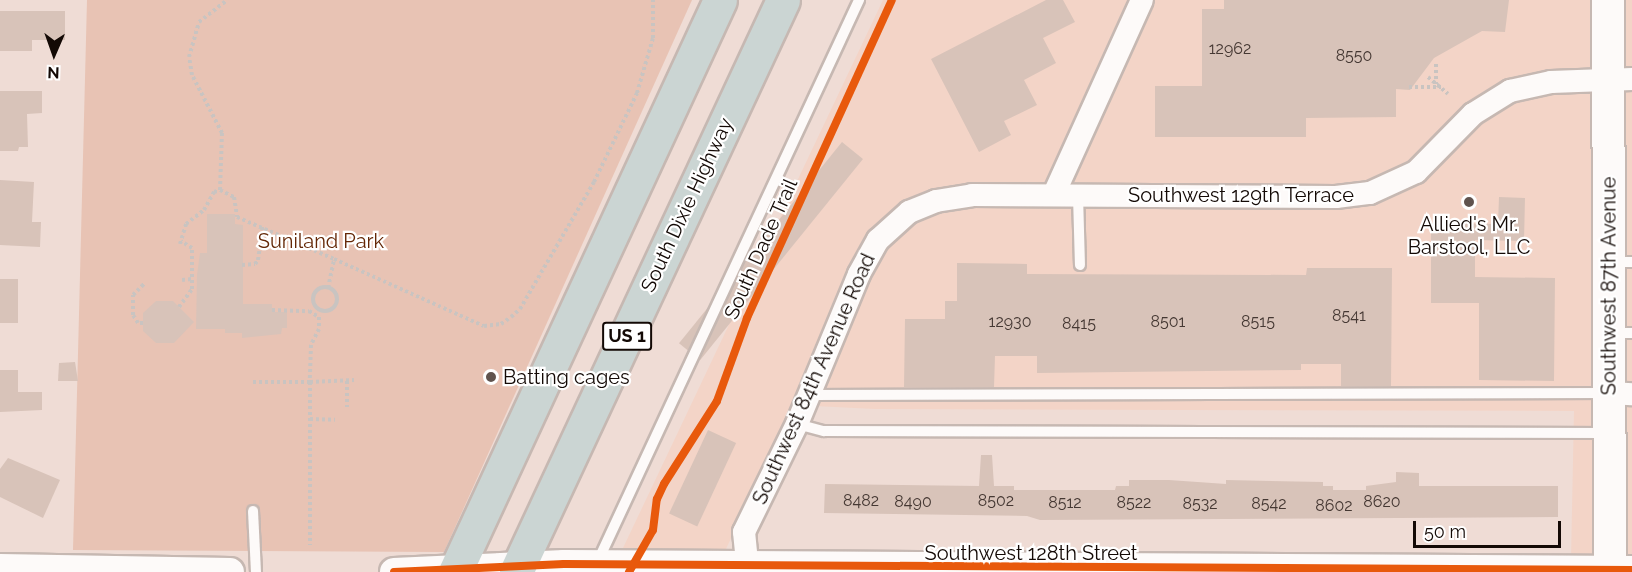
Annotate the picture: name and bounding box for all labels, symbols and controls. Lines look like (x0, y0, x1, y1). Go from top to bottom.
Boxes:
north arrow (24, 24, 84, 84)
house number: 12962 (1209, 39, 1251, 59)
house number: 8550 (1336, 46, 1372, 66)
text: N (47, 63, 60, 82)
street label: South Dixie Highway (636, 114, 738, 296)
street label: South Dade Trail (719, 175, 803, 323)
street label: Southwest 87th Avenue (1597, 176, 1621, 396)
street label: Southwest 129th Terrace (1128, 183, 1354, 207)
marker: Allied's Mr. Barstool, LLC (1462, 195, 1476, 209)
place label: Allied's Mr. Barstool, LLC (1408, 212, 1530, 259)
park label: Suniland Park (258, 229, 384, 253)
street label: Southwest 84th Avenue Road (748, 250, 880, 508)
house number: 8541 (1332, 306, 1366, 326)
house number: 12930 (989, 312, 1031, 332)
house number: 8501 (1151, 312, 1185, 332)
house number: 8515 (1241, 312, 1275, 332)
house number: 8415 (1062, 314, 1096, 334)
road number: US 1 (602, 321, 652, 351)
place label: Batting cages (503, 365, 630, 389)
marker: Batting cages (484, 370, 498, 384)
house number: 8482 (843, 491, 879, 511)
house number: 8502 (978, 491, 1014, 511)
house number: 8490 (894, 492, 932, 512)
house number: 8620 (1363, 492, 1401, 512)
house number: 8512 (1048, 493, 1082, 513)
house number: 8522 (1117, 493, 1151, 513)
house number: 8532 (1182, 494, 1218, 514)
house number: 8542 (1251, 494, 1287, 514)
house number: 8602 (1315, 496, 1353, 516)
scale bar (1416, 509, 1564, 547)
text: 50 m (1424, 521, 1466, 542)
street label: Southwest 128th Street (925, 541, 1137, 565)

